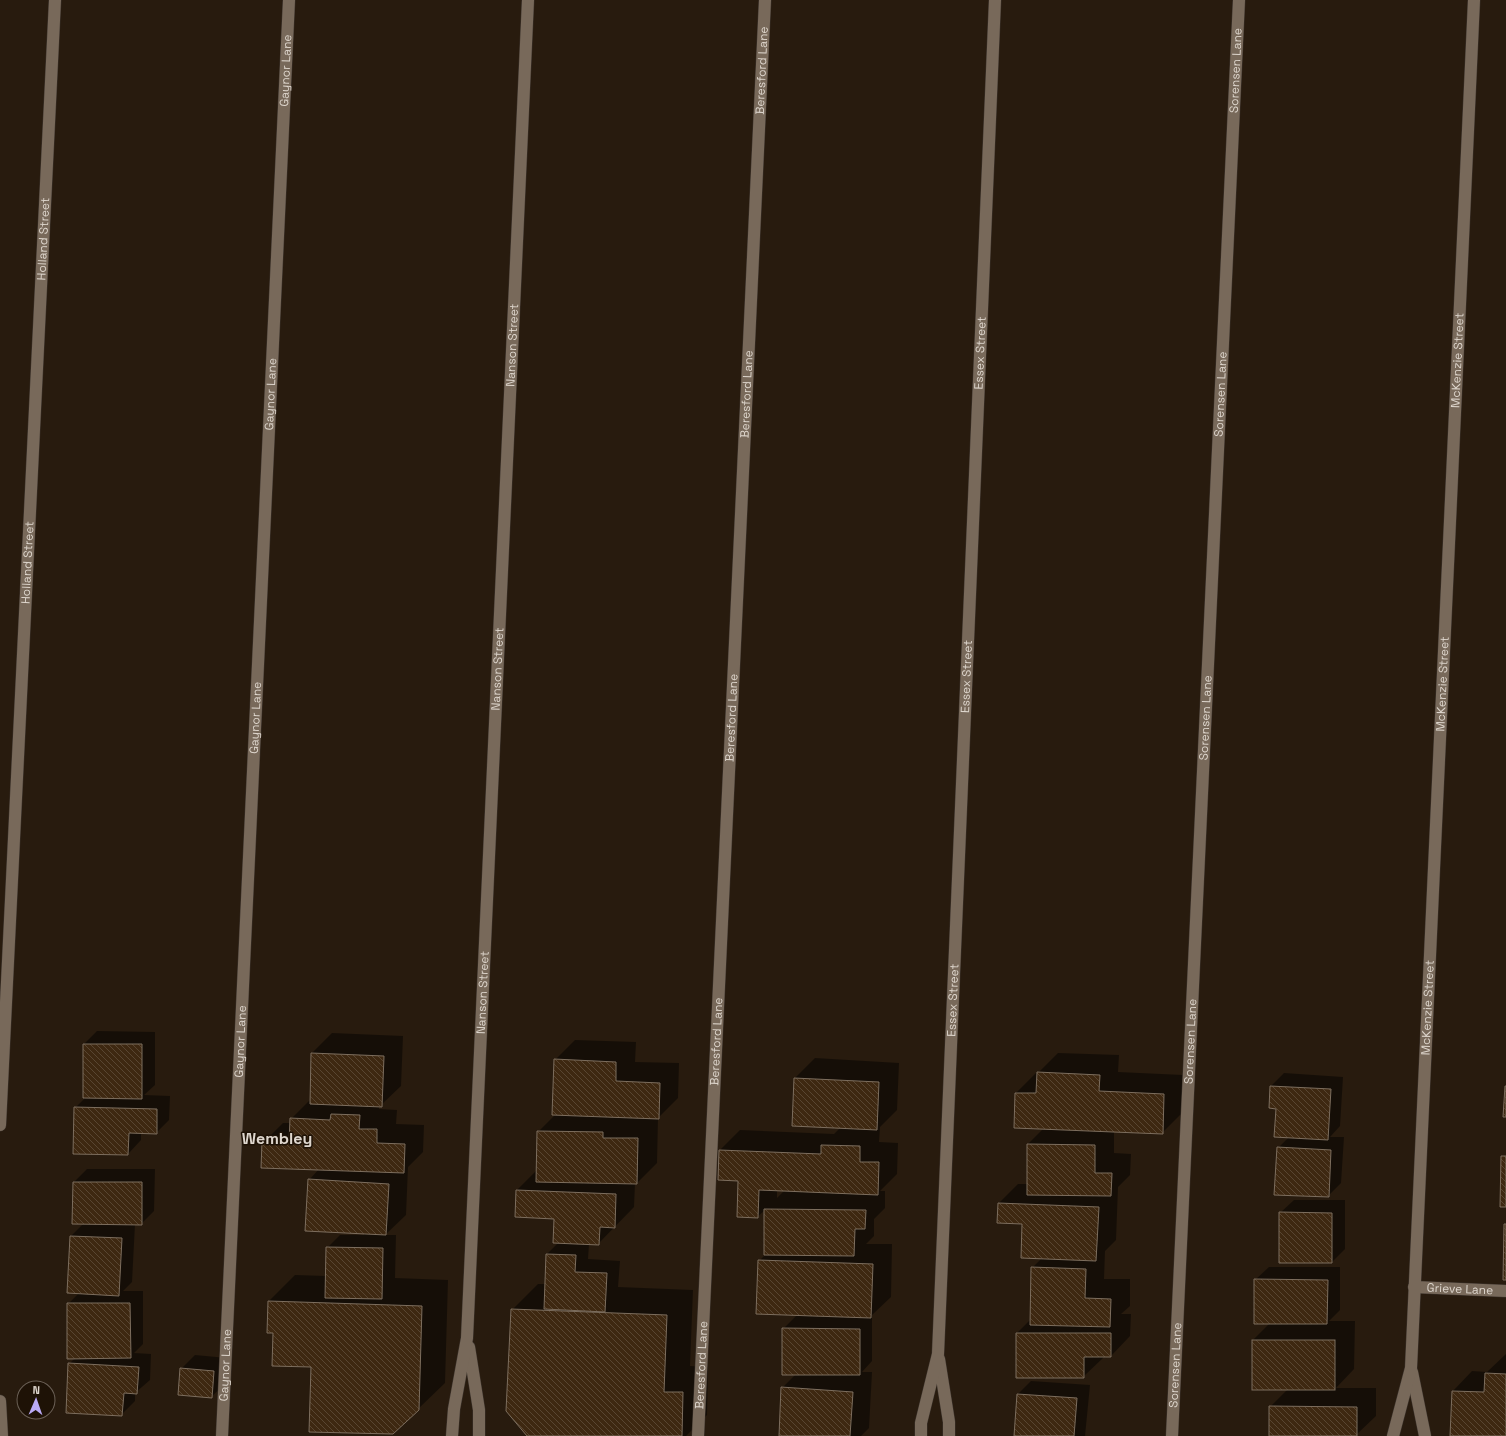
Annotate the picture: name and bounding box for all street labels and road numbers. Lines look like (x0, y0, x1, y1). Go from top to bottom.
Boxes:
street label: Beresford Lane (752, 26, 772, 115)
street label: Sorensen Lane (1226, 27, 1246, 114)
street label: Gaynor Lane (276, 34, 295, 107)
street label: Holland Street (33, 197, 53, 281)
street label: Nanson Street (502, 303, 522, 387)
street label: McKenzie Street (1447, 312, 1468, 408)
street label: Essex Street (971, 316, 990, 390)
street label: Beresford Lane (737, 350, 757, 439)
street label: Sorensen Lane (1211, 351, 1231, 437)
street label: Gaynor Lane (261, 358, 280, 431)
street label: Holland Street (17, 521, 38, 605)
street label: Nanson Street (488, 627, 507, 711)
street label: McKenzie Street (1432, 636, 1453, 732)
street label: Essex Street (957, 640, 976, 713)
street label: Beresford Lane (721, 673, 742, 762)
street label: Sorensen Lane (1196, 675, 1215, 761)
street label: Gaynor Lane (246, 681, 265, 754)
street label: Nanson Street (473, 951, 493, 1035)
street label: McKenzie Street (1417, 960, 1438, 1056)
street label: Essex Street (943, 964, 962, 1037)
street label: Beresford Lane (706, 997, 726, 1086)
street label: Sorensen Lane (1180, 998, 1200, 1084)
street label: Gaynor Lane (231, 1005, 250, 1078)
street label: Grieve Lane (1426, 1280, 1494, 1298)
street label: Beresford Lane (691, 1321, 711, 1409)
street label: Sorensen Lane (1165, 1322, 1185, 1408)
street label: Gaynor Lane (216, 1329, 235, 1402)

